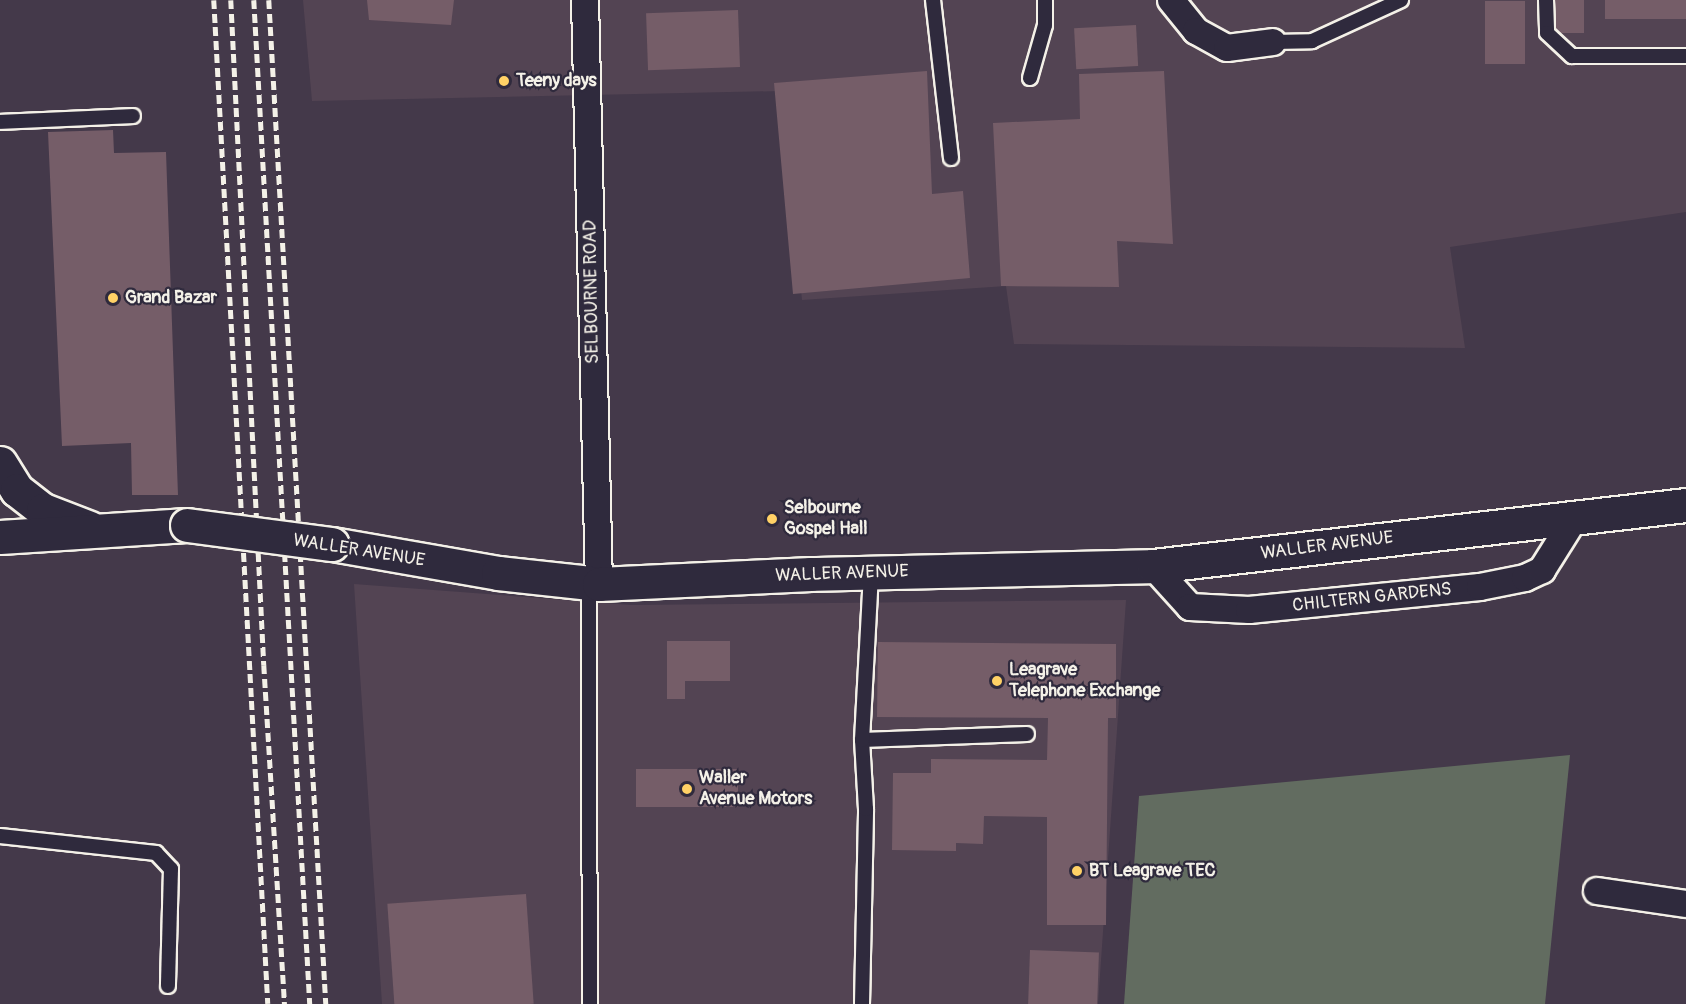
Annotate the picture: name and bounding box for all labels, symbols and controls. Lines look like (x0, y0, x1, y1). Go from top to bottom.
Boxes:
place label: Teeny days (516, 70, 597, 92)
marker: Teeny days (497, 74, 511, 88)
street label: SELBOURNE ROAD (580, 220, 604, 364)
place label: Grand Bazar (125, 287, 217, 309)
marker: Grand Bazar (106, 291, 120, 305)
place label: Selbourne Gospel Hall (784, 498, 868, 540)
marker: Selbourne Gospel Hall (765, 512, 779, 526)
street label: WALLER AVENUE (1260, 527, 1394, 565)
street label: WALLER AVENUE (292, 530, 426, 572)
street label: WALLER AVENUE (775, 561, 909, 587)
street label: CHILTERN GARDENS (1291, 579, 1453, 617)
place label: Leagrave Telephone Exchange (1009, 660, 1160, 702)
marker: Leagrave Telephone Exchange (990, 674, 1004, 688)
place label: Waller Avenue Motors (699, 768, 812, 810)
marker: Waller Avenue Motors (680, 782, 694, 796)
place label: BT Leagrave TEC (1089, 860, 1216, 882)
marker: BT Leagrave TEC (1070, 864, 1084, 878)

